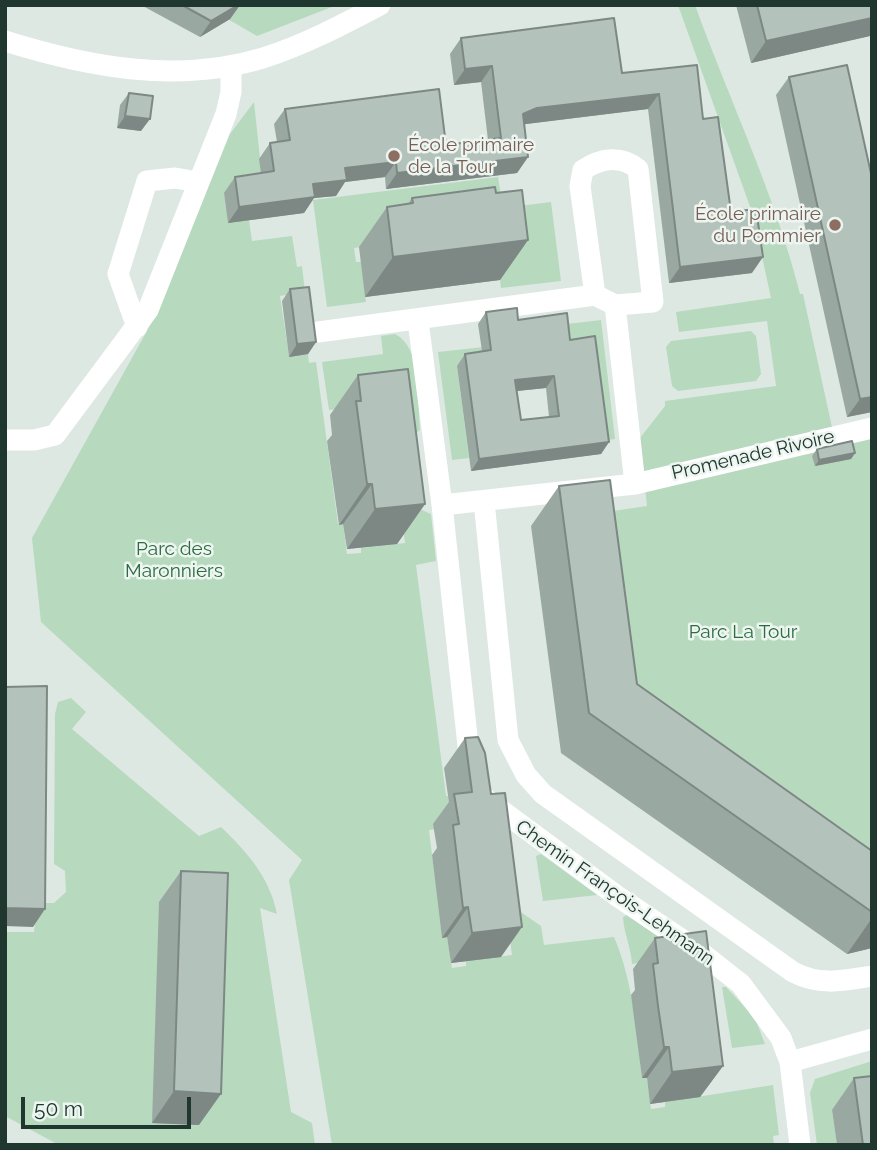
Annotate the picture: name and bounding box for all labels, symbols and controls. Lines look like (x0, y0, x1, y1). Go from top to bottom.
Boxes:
place label: École primaire de la Tour (408, 134, 534, 178)
marker: École primaire de la Tour (386, 148, 402, 164)
place label: École primaire du Pommier (695, 203, 821, 247)
marker: École primaire du Pommier (827, 217, 843, 233)
street label: Promenade Rivoire (669, 425, 837, 485)
park label: Parc des Maronniers (125, 538, 223, 582)
park label: Parc La Tour (689, 621, 797, 643)
street label: Chemin François-Lehmann (511, 816, 719, 970)
scale bar (24, 1084, 194, 1128)
text: 50 m (34, 1096, 83, 1121)

